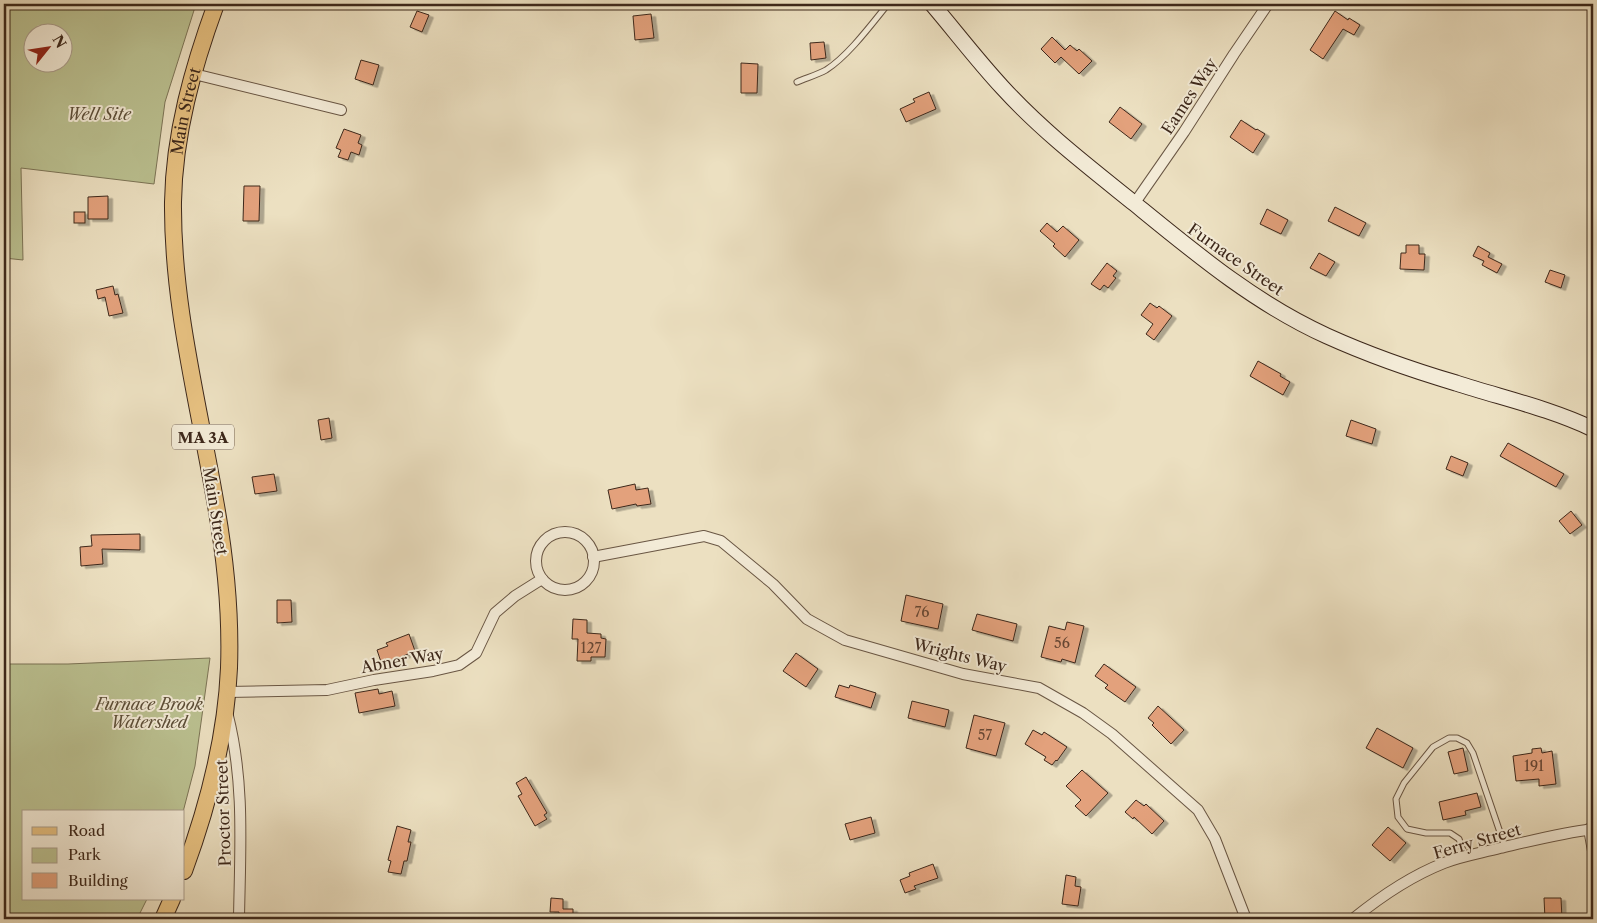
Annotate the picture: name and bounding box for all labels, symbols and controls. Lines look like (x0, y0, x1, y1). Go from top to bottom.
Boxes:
north arrow (22, 22, 72, 72)
text: N (48, 32, 70, 51)
street label: Eames Way (1157, 53, 1222, 138)
street label: Main Street (166, 65, 205, 156)
park label: Well Site (67, 104, 132, 124)
street label: Furnace Street (1184, 219, 1288, 300)
road number: MA 3A (172, 424, 234, 450)
street label: Main Street (199, 465, 233, 557)
house number: 76 (915, 603, 929, 621)
street label: Wrights Way (910, 633, 1010, 677)
house number: 56 (1054, 634, 1070, 652)
house number: 127 (581, 639, 602, 657)
street label: Abner Way (358, 643, 446, 677)
park label: Furnace Brook Watershed (93, 694, 204, 732)
house number: 57 (978, 726, 992, 744)
house number: 191 (1524, 757, 1544, 775)
street label: Proctor Street (211, 759, 235, 867)
legend (22, 810, 185, 900)
street label: Ferry Street (1431, 819, 1523, 863)
text: Road (68, 821, 105, 840)
text: Park (68, 845, 102, 864)
text: Building (68, 871, 128, 890)

